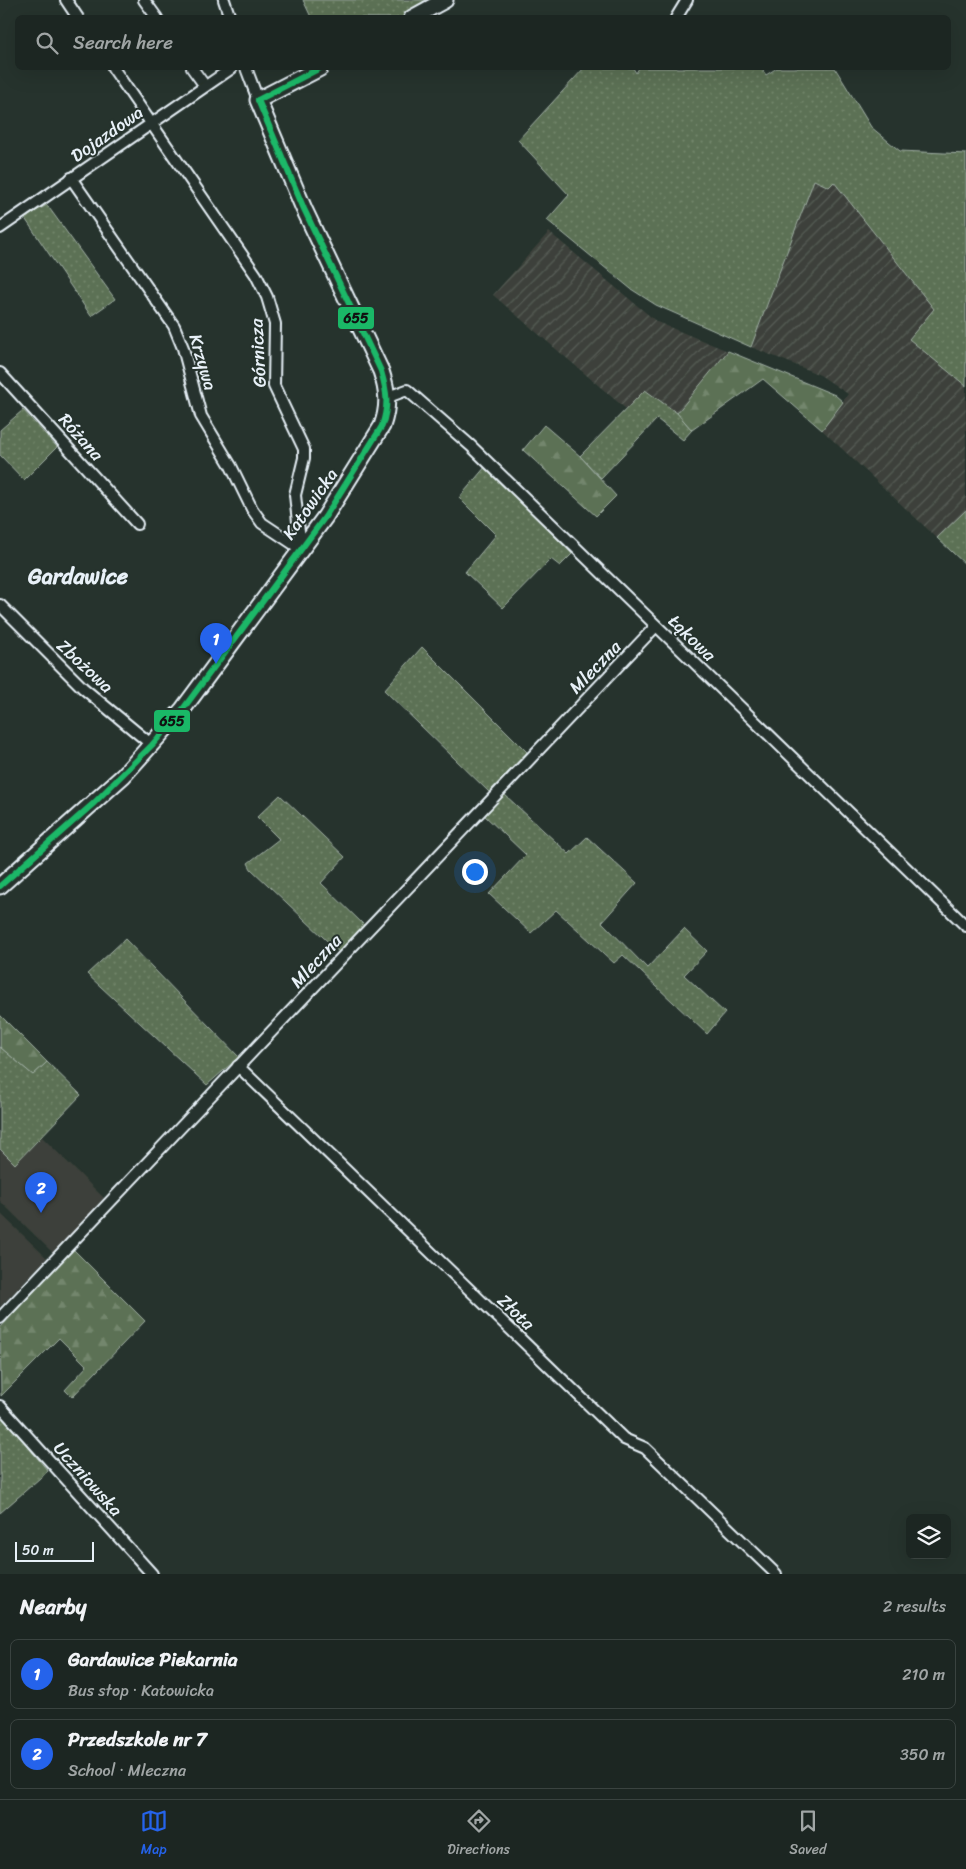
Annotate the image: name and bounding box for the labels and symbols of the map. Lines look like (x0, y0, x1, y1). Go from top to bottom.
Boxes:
street label: Dojazdowa (64, 97, 150, 171)
line badge: 655 (337, 306, 375, 330)
text: 655 (342, 306, 369, 331)
street label: Górnicza (240, 317, 276, 388)
street label: Krzywa (180, 330, 226, 394)
street label: Różana (50, 405, 112, 469)
street label: Katowicka (273, 461, 347, 547)
district label: Gardawice (27, 557, 129, 596)
street label: Łąkowa (660, 607, 724, 670)
pin: 1 (200, 623, 232, 664)
street label: Zbożowa (49, 631, 121, 701)
street label: Mleczna (561, 632, 630, 702)
line badge: 655 (153, 709, 191, 733)
text: 655 (158, 709, 185, 734)
your location (462, 859, 488, 885)
street label: Mleczna (282, 925, 351, 996)
pin: 2 (25, 1172, 57, 1213)
street label: Złota (490, 1286, 543, 1339)
street label: Uczniowska (45, 1434, 131, 1524)
scale bar (15, 1539, 94, 1562)

